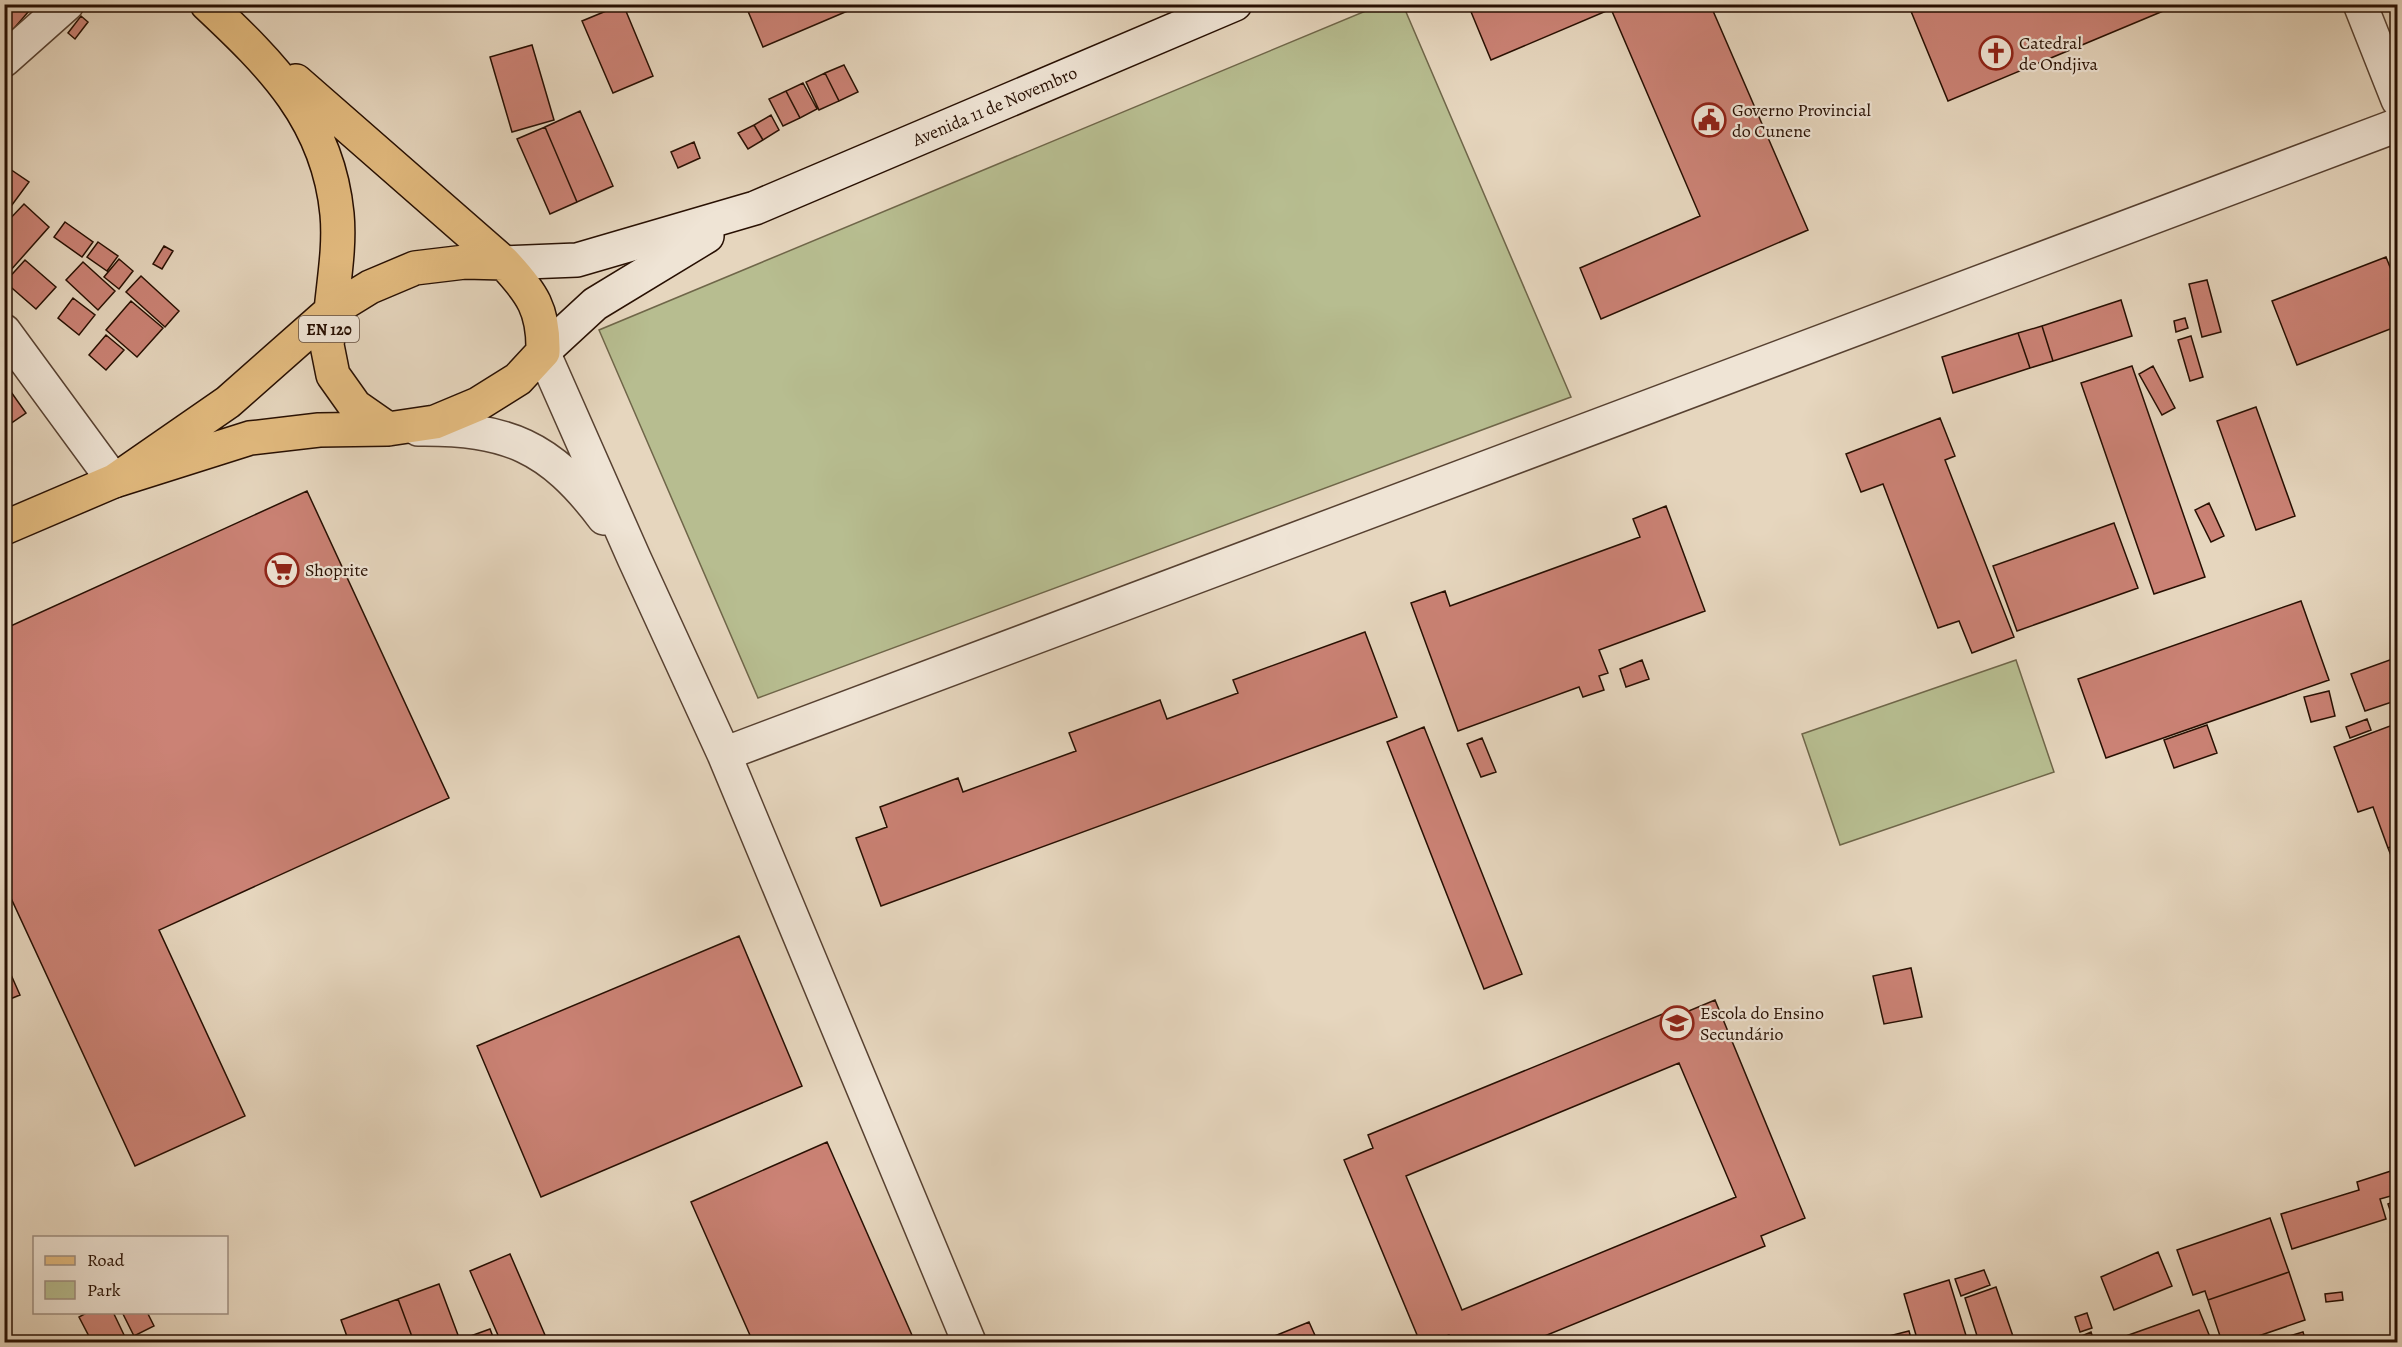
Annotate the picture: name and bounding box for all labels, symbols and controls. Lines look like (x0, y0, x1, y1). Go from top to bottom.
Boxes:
place label: Catedral de Ondjiva (2019, 31, 2099, 76)
church icon: Catedral de Ondjiva (1978, 35, 2014, 71)
street label: Avenida 11 de Novembro (908, 60, 1081, 152)
place label: Governo Provincial do Cunene (1732, 98, 1872, 143)
public building icon: Governo Provincial do Cunene (1691, 102, 1727, 138)
road number: EN 120 (299, 316, 359, 342)
supermarket icon: Shoprite (264, 552, 300, 588)
place label: Shoprite (305, 558, 368, 582)
place label: Escola do Ensino Secundário (1700, 1001, 1824, 1046)
school or university icon: Escola do Ensino Secundário (1659, 1005, 1695, 1041)
legend (33, 1236, 228, 1314)
text: Road (87, 1248, 125, 1272)
text: Park (87, 1278, 121, 1302)

